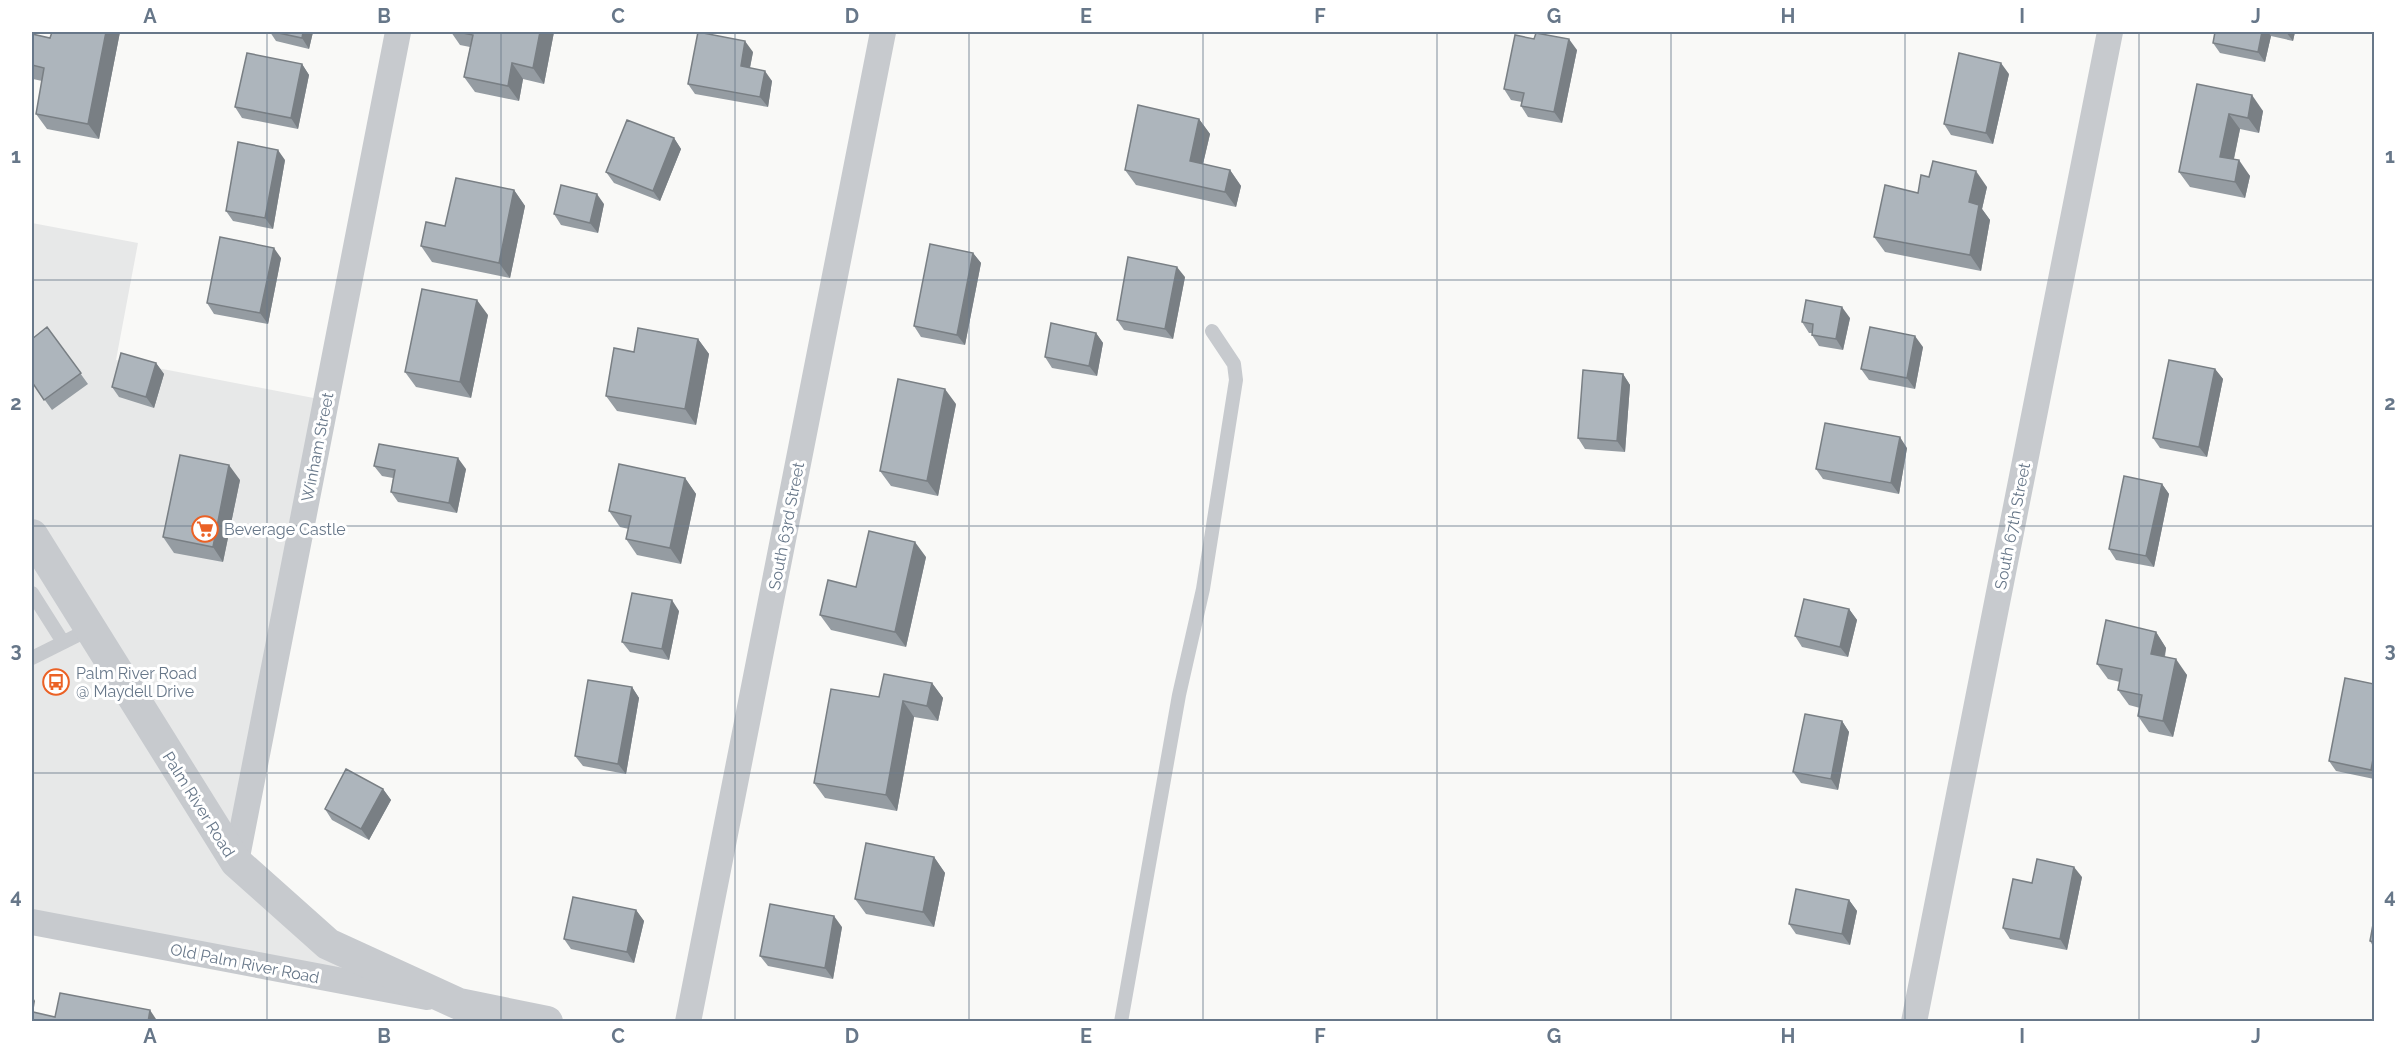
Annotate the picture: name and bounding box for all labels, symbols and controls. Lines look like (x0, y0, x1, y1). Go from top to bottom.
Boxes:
text: A (143, 4, 157, 28)
text: B (377, 4, 391, 28)
text: C (611, 4, 625, 28)
text: D (845, 4, 859, 28)
text: E (1080, 4, 1092, 28)
text: F (1314, 4, 1326, 28)
text: G (1547, 4, 1561, 28)
text: H (1781, 4, 1795, 28)
text: I (2019, 4, 2025, 28)
text: J (2251, 4, 2261, 28)
text: 1 (11, 144, 21, 168)
text: 1 (2385, 144, 2395, 168)
street label: Winham Street (298, 390, 338, 503)
text: 2 (10, 391, 22, 415)
text: 2 (2384, 391, 2396, 415)
street label: South 63rd Street (765, 460, 808, 591)
street label: South 67th Street (1991, 460, 2034, 591)
supermarket icon: Beverage Castle (190, 514, 220, 544)
place label: Beverage Castle (224, 520, 346, 539)
text: 3 (10, 638, 22, 662)
text: 3 (2384, 638, 2396, 662)
place label: Palm River Road @ Maydell Drive (76, 664, 197, 701)
bus stop icon: Palm River Road @ Maydell Drive (41, 667, 71, 697)
street label: Palm River Road (158, 748, 239, 861)
text: 4 (10, 884, 22, 908)
text: 4 (2384, 884, 2396, 908)
street label: Old Palm River Road (169, 940, 321, 987)
text: A (143, 1024, 157, 1048)
text: B (377, 1024, 391, 1048)
text: C (611, 1024, 625, 1048)
text: D (845, 1024, 859, 1048)
text: E (1080, 1024, 1092, 1048)
text: F (1314, 1024, 1326, 1048)
text: G (1547, 1024, 1561, 1048)
text: H (1781, 1024, 1795, 1048)
text: I (2019, 1024, 2025, 1048)
text: J (2251, 1024, 2261, 1048)

